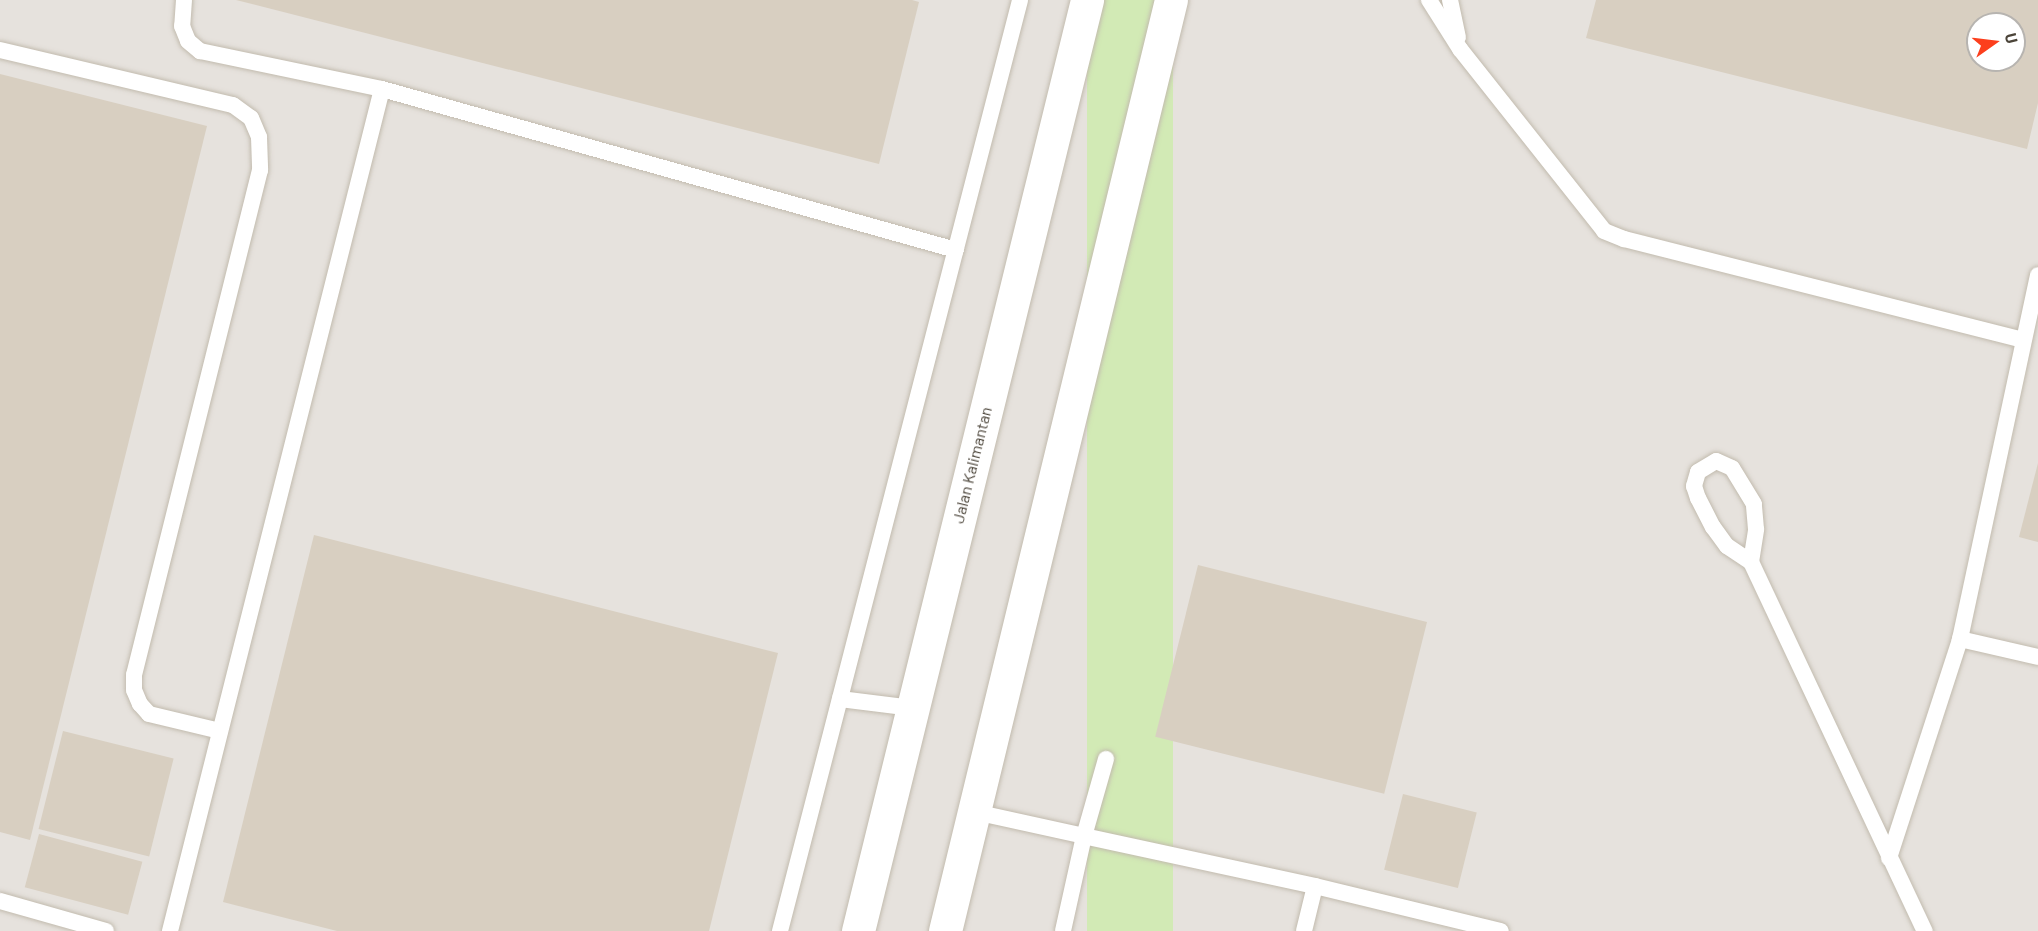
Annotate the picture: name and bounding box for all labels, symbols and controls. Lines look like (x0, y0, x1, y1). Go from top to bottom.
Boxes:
north arrow (1966, 12, 2026, 72)
text: U (2002, 31, 2022, 45)
street label: Jalan Kalimantan (948, 405, 996, 525)

